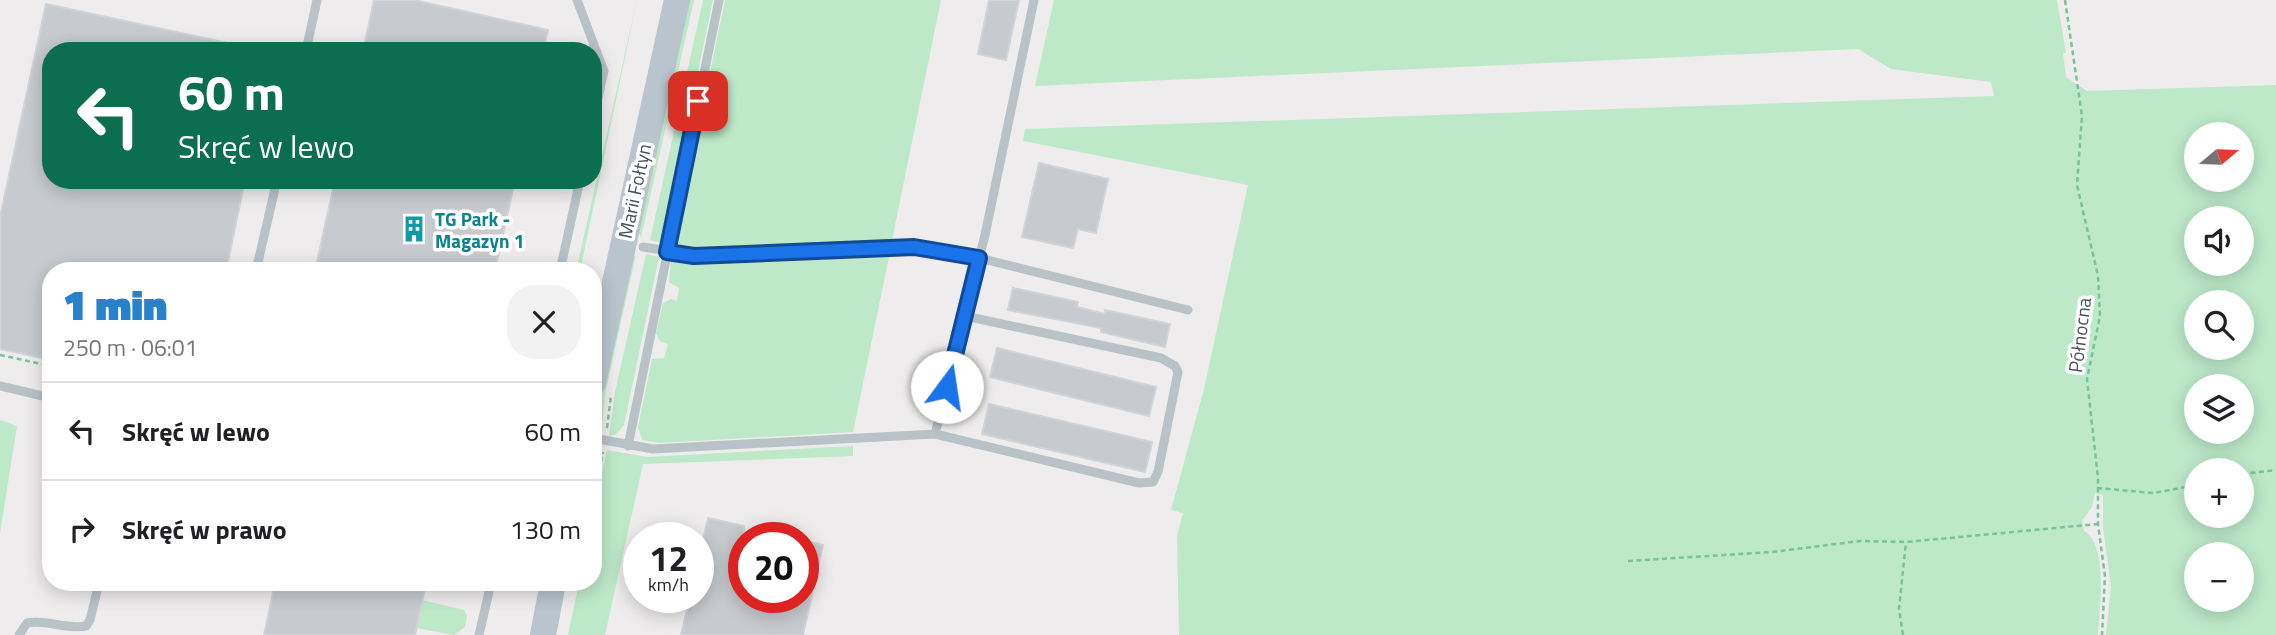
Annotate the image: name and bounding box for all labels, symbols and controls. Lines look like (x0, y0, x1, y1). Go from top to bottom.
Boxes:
text: 60 m (178, 54, 285, 129)
icon: left (63, 70, 154, 161)
pin (668, 71, 728, 131)
icon: arrive (679, 82, 717, 120)
text: Skręć w lewo (178, 122, 355, 170)
north arrow (2184, 122, 2254, 192)
map controls (2184, 122, 2254, 612)
street label: Marii Fołtyn (610, 141, 658, 241)
place label: TG Park - Magazyn 1 (435, 204, 524, 255)
button: sound (2184, 206, 2254, 276)
building icon: TG Park - Magazyn 1 (399, 214, 429, 244)
text: 1 min (63, 272, 167, 336)
button: close (507, 285, 581, 359)
button: search (2184, 290, 2254, 360)
street label: Północna (2060, 295, 2098, 374)
text: 250 m · 06:01 (63, 330, 198, 365)
position arrow (910, 350, 984, 424)
button: layers (2184, 374, 2254, 444)
icon: left (63, 412, 101, 450)
text: Skręć w lewo (122, 412, 270, 451)
text: 60 m (524, 412, 581, 451)
button: + (2184, 458, 2254, 528)
icon: right (63, 510, 101, 548)
text: Skręć w prawo (122, 510, 287, 549)
text: 130 m (510, 510, 581, 549)
speed limit sign: 20 (728, 522, 819, 613)
text: 12 (649, 531, 688, 585)
button: − (2184, 542, 2254, 612)
text: km/h (648, 571, 689, 598)

